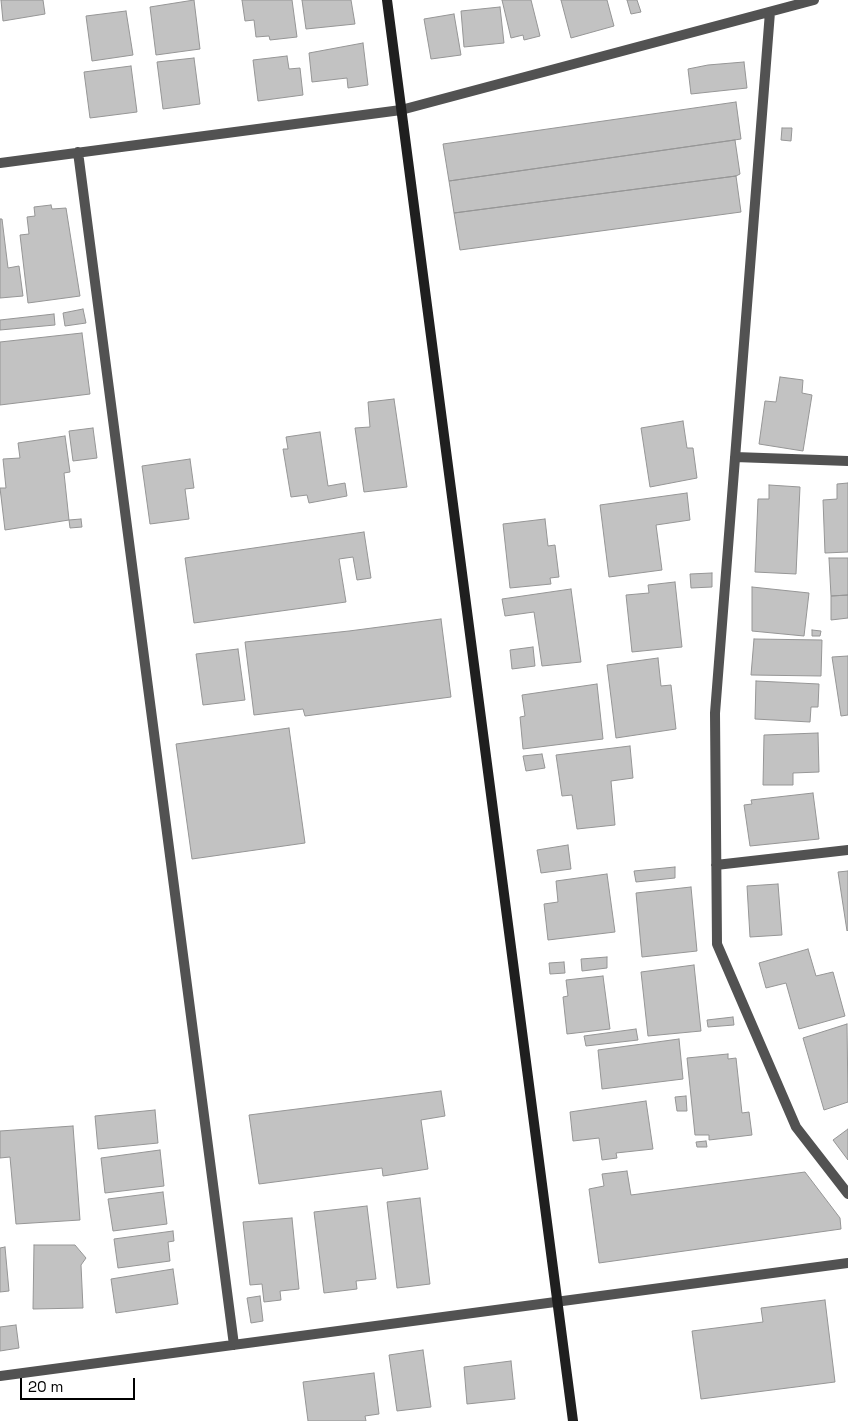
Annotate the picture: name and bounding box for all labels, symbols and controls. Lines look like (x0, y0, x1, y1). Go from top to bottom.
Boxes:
scale bar (22, 1368, 138, 1400)
text: 20 m (28, 1377, 63, 1396)

